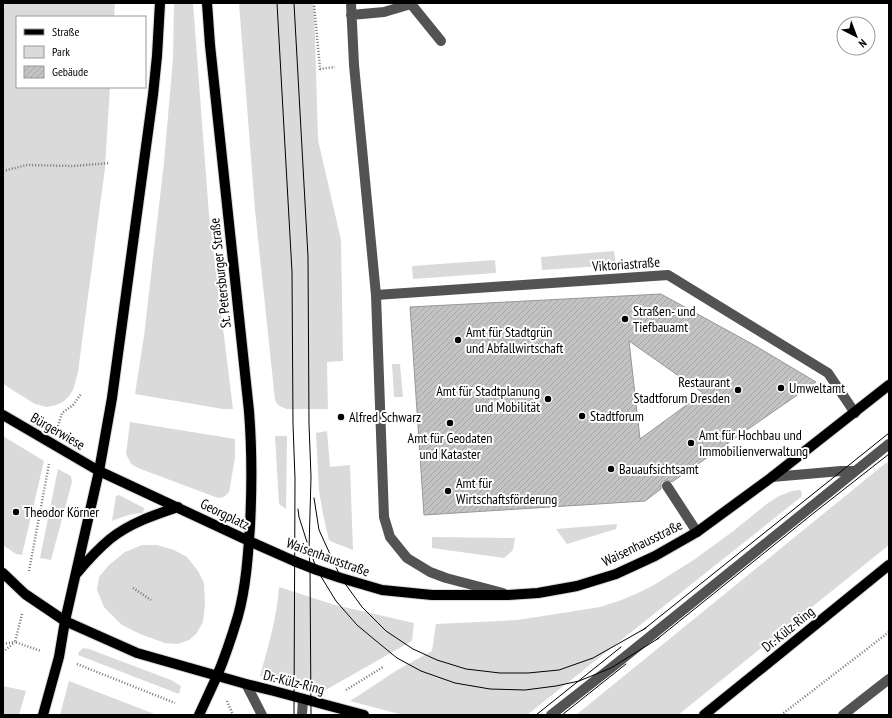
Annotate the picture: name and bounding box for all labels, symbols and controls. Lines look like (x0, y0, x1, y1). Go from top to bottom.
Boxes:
legend (16, 16, 146, 88)
north arrow (836, 16, 876, 56)
text: Straße (52, 24, 79, 39)
text: N (856, 36, 870, 51)
text: Park (52, 44, 70, 59)
text: Gebäude (52, 64, 88, 79)
street label: St. Petersburger Straße (205, 217, 235, 329)
street label: Viktoriastraße (591, 253, 661, 275)
place label: Straßen- und Tiefbauamt (633, 302, 695, 336)
marker: Straßen- und Tiefbauamt (620, 314, 630, 324)
place label: Amt für Stadtgrün und Abfallwirtschaft (466, 323, 563, 357)
marker: Amt für Stadtgrün und Abfallwirtschaft (453, 335, 463, 345)
place label: Restaurant Stadtforum Dresden (633, 373, 730, 407)
place label: Umweltamt (789, 379, 845, 397)
place label: Amt für Stadtplanung und Mobilität (436, 382, 540, 416)
marker: Umweltamt (776, 383, 786, 393)
marker: Restaurant Stadtforum Dresden (733, 385, 743, 395)
marker: Amt für Stadtplanung und Mobilität (543, 394, 553, 404)
place label: Stadtforum (590, 407, 644, 425)
street label: Bürgerwiese (28, 408, 89, 454)
place label: Alfred Schwarz (349, 408, 421, 426)
marker: Stadtforum (577, 411, 587, 421)
marker: Alfred Schwarz (336, 412, 346, 422)
marker: Amt für Geodaten und Kataster (445, 418, 455, 428)
place label: Amt für Hochbau und Immobilienverwaltung (699, 426, 808, 460)
place label: Amt für Geodaten und Kataster (408, 429, 492, 463)
marker: Amt für Hochbau und Immobilienverwaltung (686, 438, 696, 448)
place label: Bauaufsichtsamt (619, 460, 699, 478)
marker: Bauaufsichtsamt (606, 464, 616, 474)
place label: Amt für Wirtschaftsförderung (456, 474, 557, 508)
marker: Amt für Wirtschaftsförderung (443, 486, 453, 496)
street label: Georgplatz (198, 494, 252, 534)
place label: Theodor Körner (24, 503, 99, 521)
marker: Theodor Körner (11, 507, 21, 517)
street label: Waisenhausstraße (599, 516, 685, 570)
street label: Waisenhausstraße (284, 534, 372, 580)
street label: Dr.-Külz-Ring (758, 602, 818, 656)
street label: Dr.-Külz-Ring (262, 666, 326, 698)

